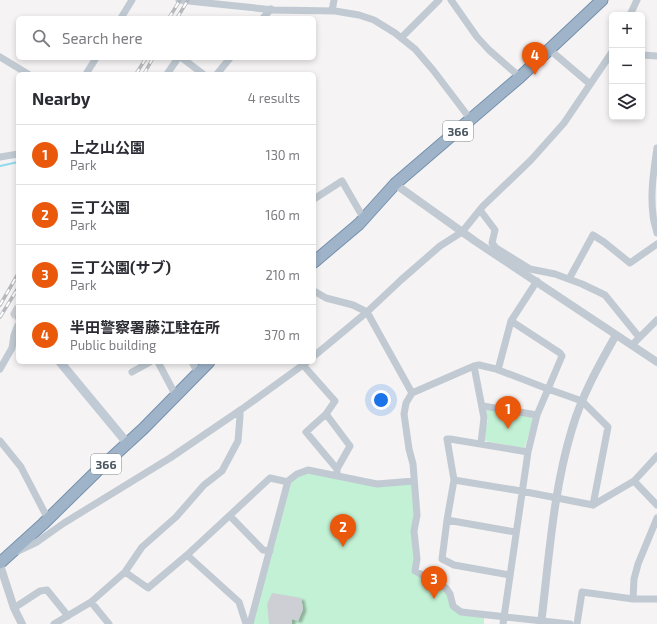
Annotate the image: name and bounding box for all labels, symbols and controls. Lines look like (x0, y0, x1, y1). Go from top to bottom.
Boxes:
map controls (609, 12, 645, 120)
button: + (609, 12, 645, 48)
search box (16, 16, 316, 60)
icon: search (30, 27, 52, 49)
text: Search here (62, 29, 143, 47)
pin: 4 (522, 42, 548, 75)
button: − (609, 48, 645, 84)
button: layers (609, 84, 645, 120)
text: Nearby (32, 88, 90, 108)
text: 4 results (248, 90, 300, 106)
road number: 366 (443, 121, 473, 141)
text: 上之山公園 (70, 138, 145, 156)
text: 1 (42, 147, 48, 163)
text: 130 m (265, 147, 300, 163)
text: Park (70, 157, 97, 173)
text: 三丁公園 (70, 198, 130, 216)
text: 2 (41, 207, 49, 223)
text: 160 m (265, 207, 300, 223)
text: Park (70, 217, 97, 233)
text: 三丁公園(サブ) (70, 258, 171, 276)
text: 3 (41, 267, 49, 283)
text: 210 m (265, 267, 300, 283)
text: Park (70, 277, 97, 293)
text: 半田警察署藤江駐在所 (70, 318, 220, 336)
text: 4 (41, 327, 49, 343)
text: 370 m (264, 327, 300, 343)
text: Public building (70, 337, 156, 353)
your location (371, 390, 391, 410)
pin: 1 (495, 396, 521, 429)
road number: 366 (91, 454, 121, 474)
pin: 2 (330, 514, 356, 547)
pin: 3 (421, 566, 447, 599)

